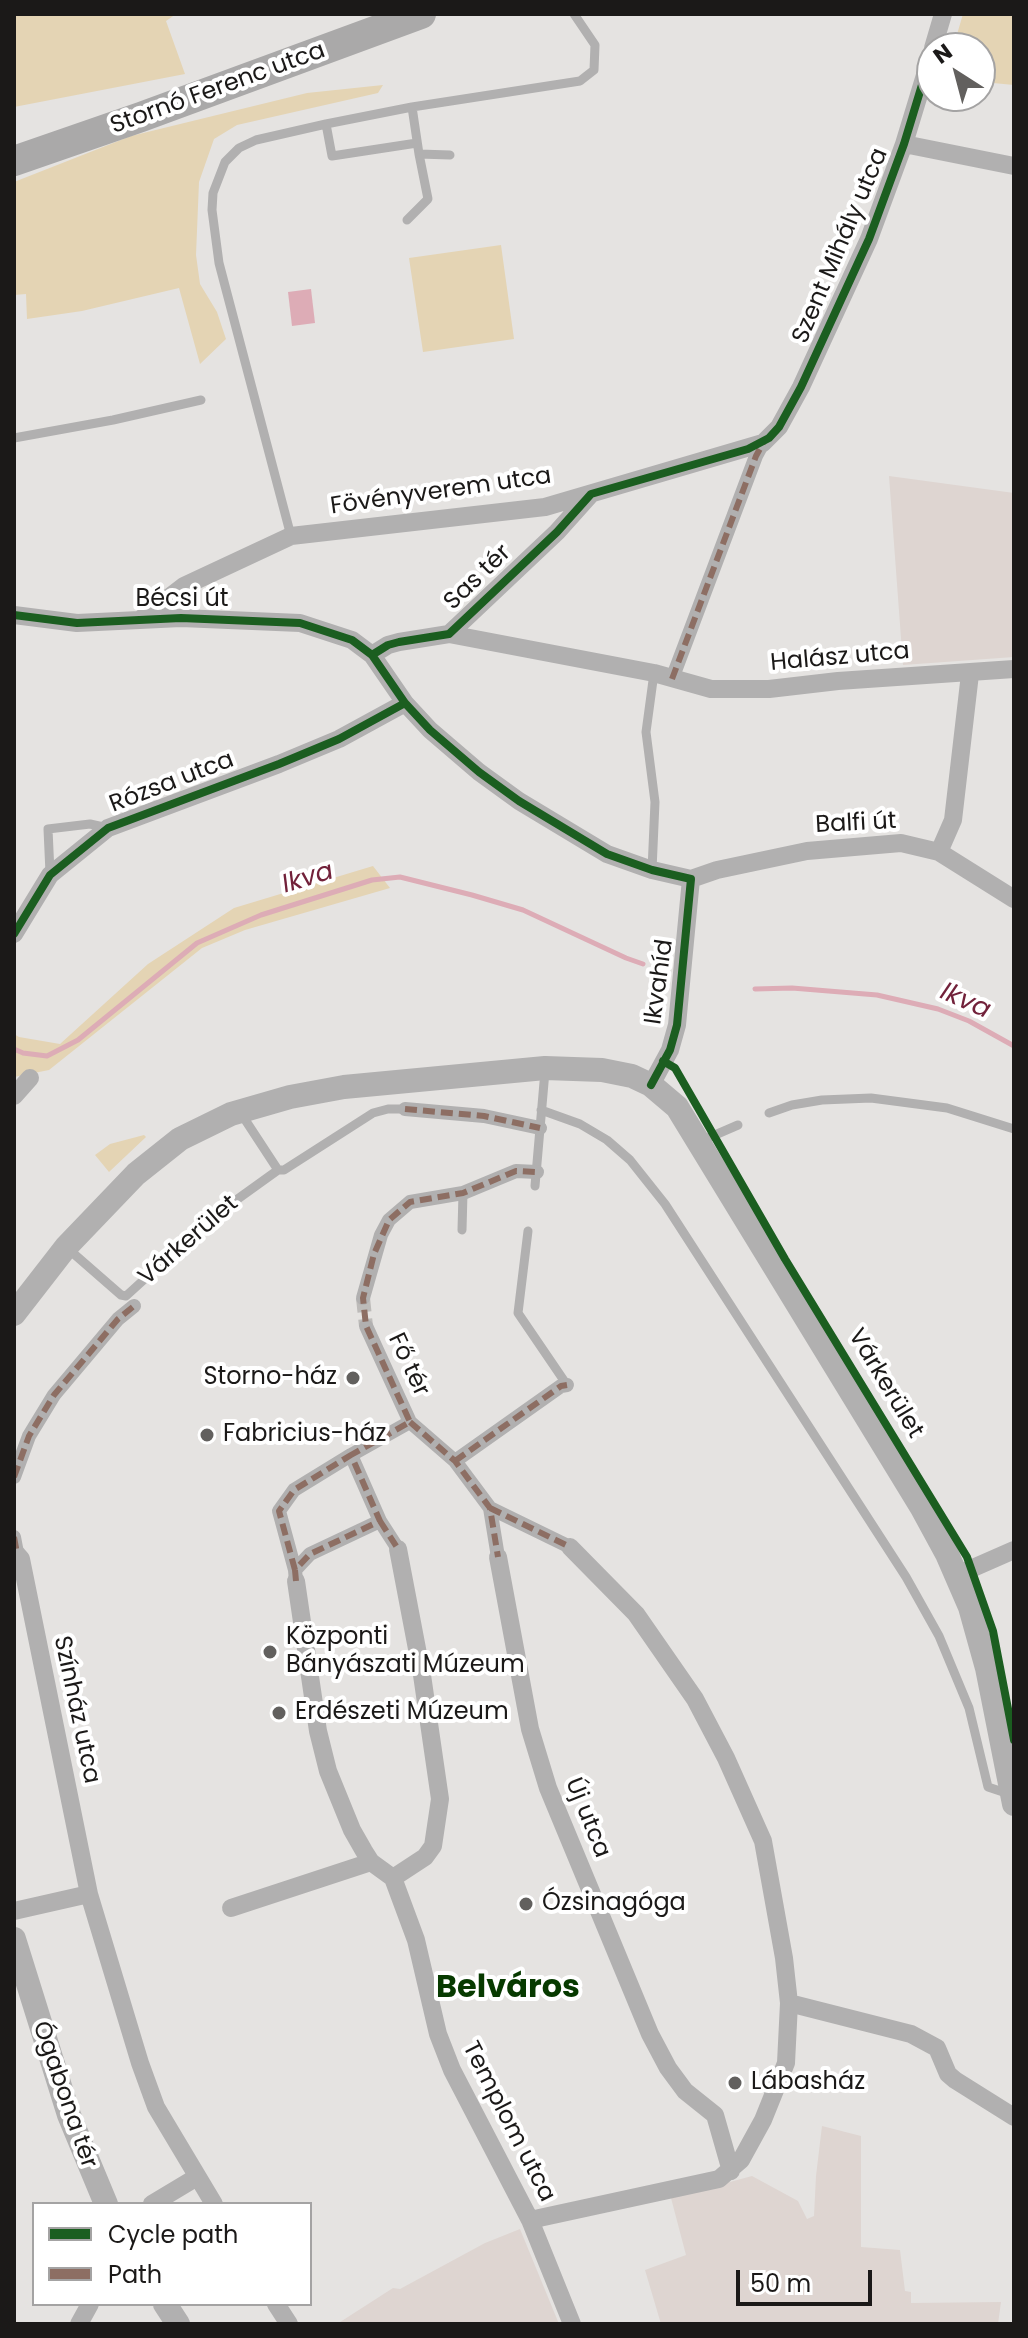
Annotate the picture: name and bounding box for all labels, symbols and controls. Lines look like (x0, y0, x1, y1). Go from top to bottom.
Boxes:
north arrow (916, 32, 996, 112)
text: N (927, 36, 959, 71)
street label: Stornó Ferenc utca (107, 37, 329, 141)
street label: Szent Mihály utca (787, 144, 895, 348)
street label: Fövényverem utca (329, 462, 553, 522)
street label: Sas tér (439, 539, 517, 617)
street label: Bécsi út (135, 586, 229, 614)
street label: Halász utca (769, 638, 911, 678)
street label: Rózsa utca (106, 746, 238, 820)
street label: Balfi út (815, 807, 897, 841)
water label: Ikva (279, 856, 337, 902)
street label: Ikvahíd (640, 938, 680, 1026)
water label: Ikva (935, 977, 995, 1027)
street label: Várkerület (133, 1190, 245, 1292)
street label: Várkerület (841, 1324, 929, 1444)
street label: Fő tér (381, 1329, 435, 1401)
place label: Storno-ház (203, 1364, 337, 1392)
marker: Storno-ház (344, 1369, 362, 1387)
place label: Fabricius-ház (223, 1421, 386, 1449)
marker: Fabricius-ház (198, 1426, 216, 1444)
place label: Központi Bányászati Múzeum (286, 1624, 525, 1680)
street label: Színház utca (46, 1634, 106, 1786)
marker: Központi Bányászati Múzeum (261, 1643, 279, 1661)
place label: Erdészeti Múzeum (295, 1699, 509, 1727)
marker: Erdészeti Múzeum (270, 1704, 288, 1722)
street label: Új utca (558, 1774, 616, 1862)
place label: Ózsinagóga (542, 1890, 686, 1918)
marker: Ózsinagóga (517, 1895, 535, 1913)
district label: Belváros (436, 1970, 580, 2008)
street label: Ógabona tér (25, 2018, 103, 2172)
street label: Templom utca (455, 2037, 561, 2207)
place label: Lábasház (751, 2069, 865, 2097)
marker: Lábasház (726, 2074, 744, 2092)
legend (32, 2202, 312, 2306)
text: Cycle path (108, 2218, 238, 2251)
scale bar (740, 2254, 876, 2304)
text: Path (108, 2258, 162, 2291)
text: 50 m (750, 2267, 811, 2300)

